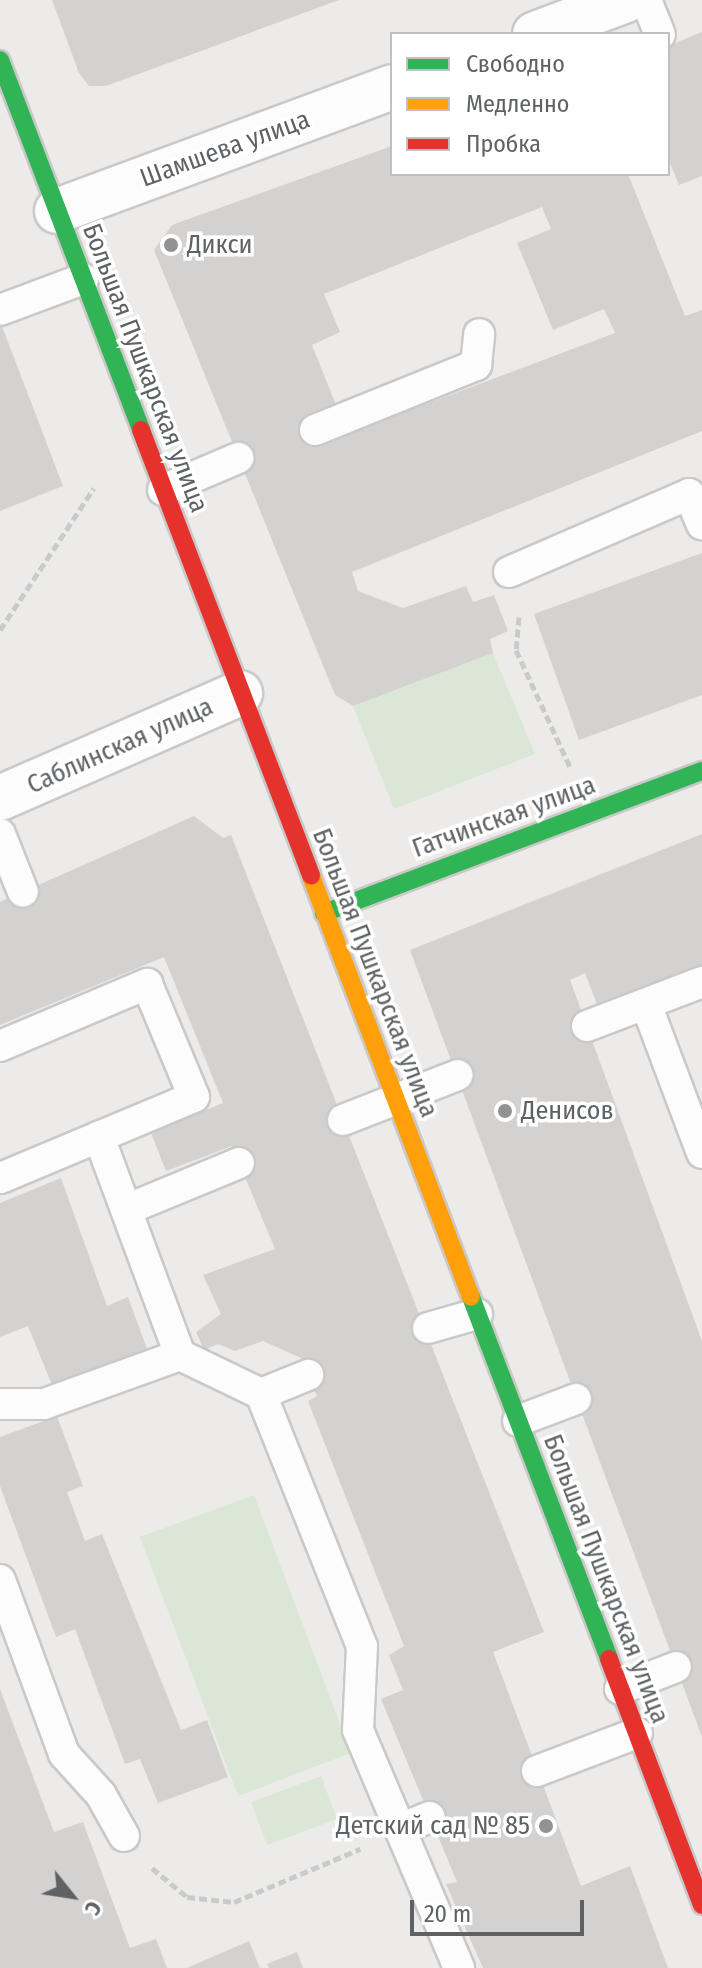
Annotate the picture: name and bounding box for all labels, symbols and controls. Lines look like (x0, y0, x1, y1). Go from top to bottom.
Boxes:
legend (390, 32, 670, 176)
text: Свободно (466, 50, 565, 78)
text: Медленно (466, 90, 569, 118)
street label: Шамшева улица (136, 104, 314, 194)
text: Пробка (466, 130, 541, 158)
street label: Большая Пушкарская улица (75, 219, 215, 517)
place label: Дикси (187, 229, 252, 261)
marker: Дикси (162, 236, 180, 254)
street label: Саблинская улица (22, 691, 218, 801)
street label: Гатчинская улица (408, 769, 600, 865)
street label: Большая Пушкарская улица (305, 824, 445, 1122)
place label: Денисов (521, 1095, 614, 1127)
marker: Денисов (496, 1102, 514, 1120)
street label: Большая Пушкарская улица (536, 1430, 676, 1728)
place label: Детский сад № 85 (336, 1810, 530, 1842)
marker: Детский сад № 85 (537, 1817, 555, 1835)
north arrow (32, 1856, 112, 1936)
scale bar (414, 1884, 588, 1934)
text: С (79, 1897, 108, 1920)
text: 20 m (424, 1900, 471, 1928)

